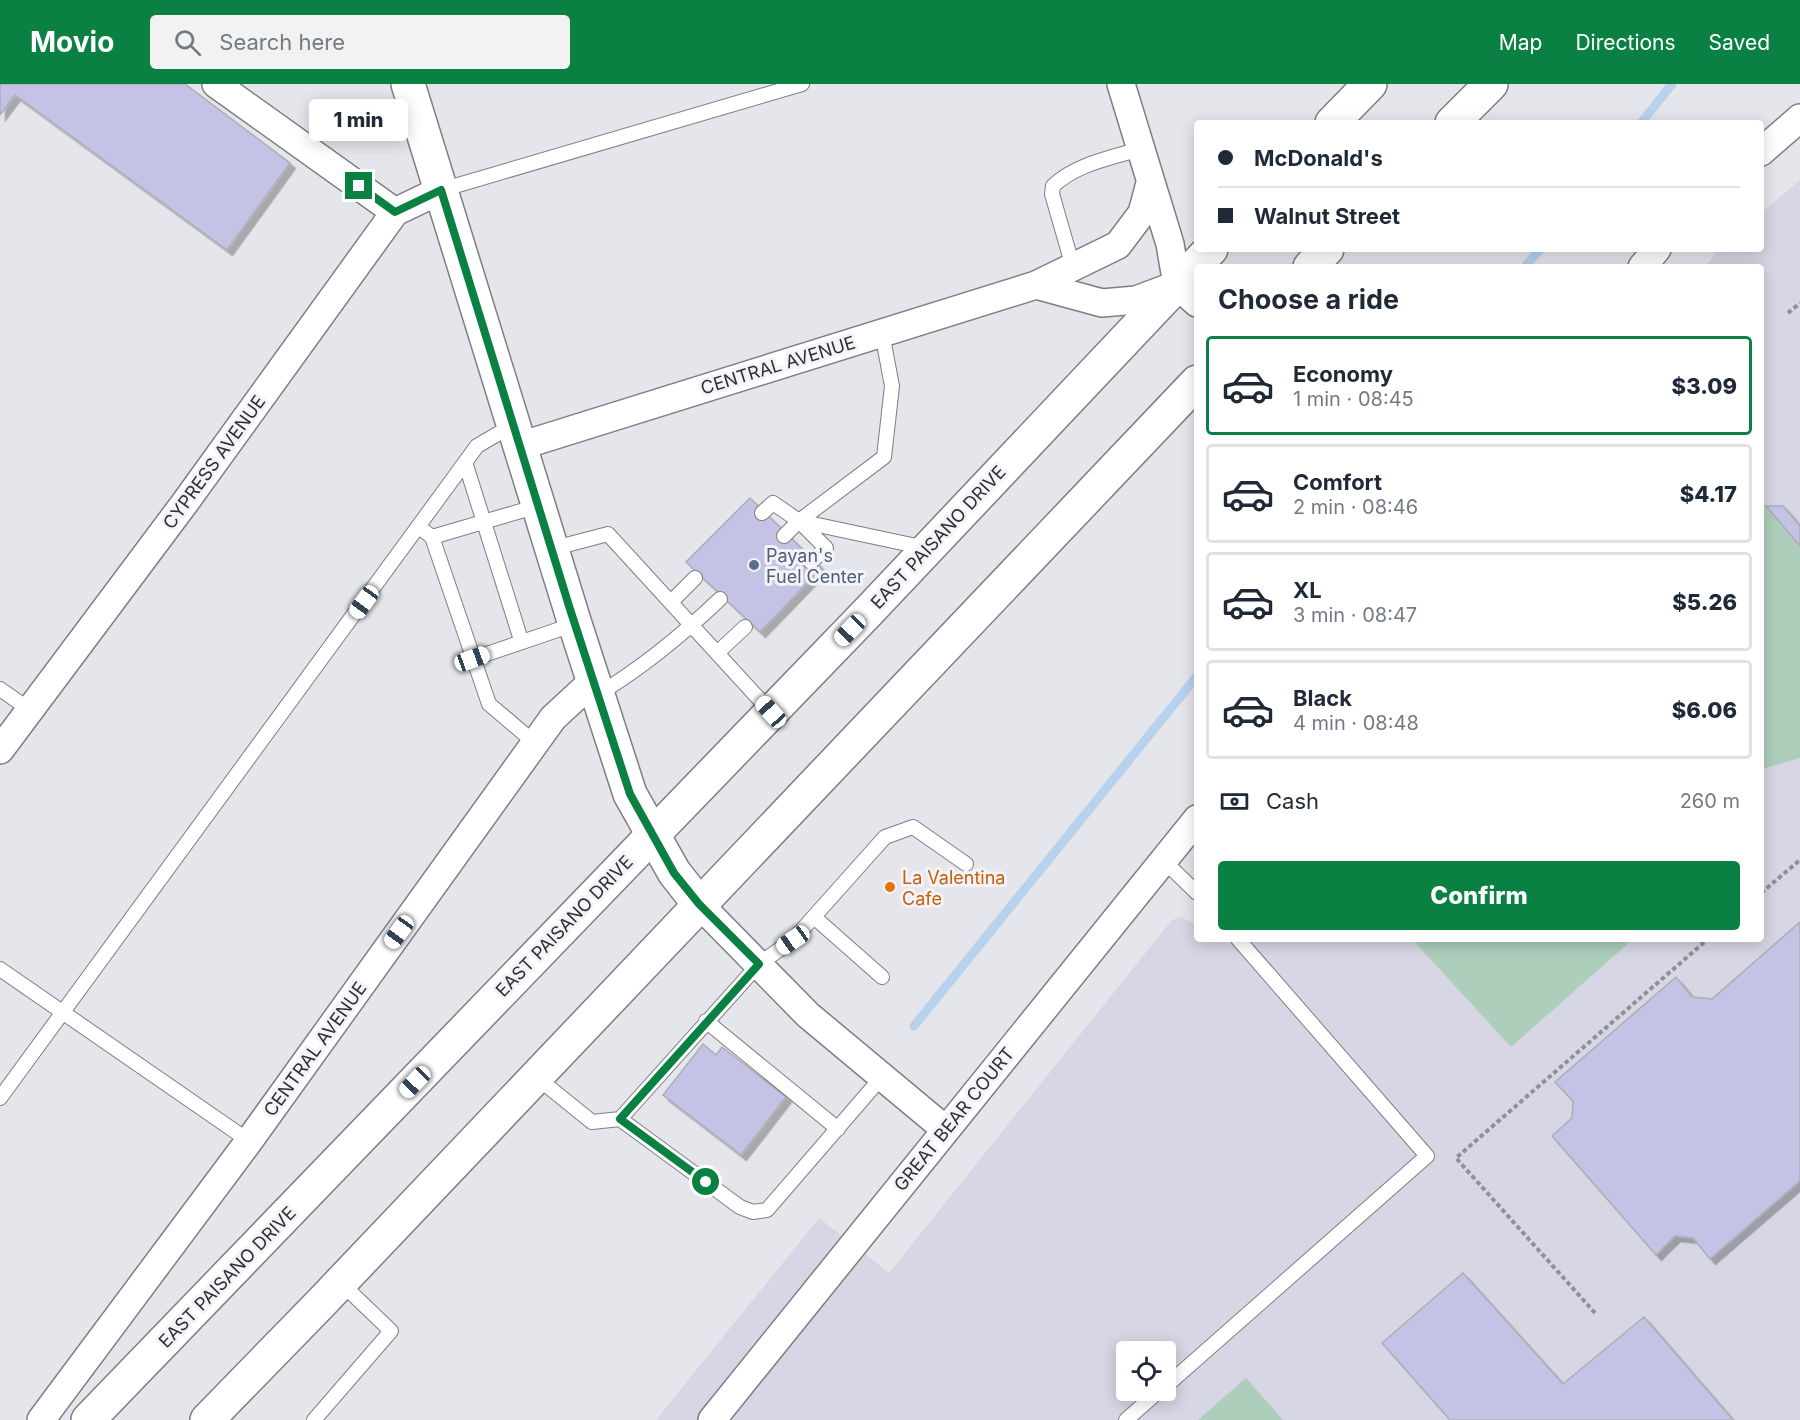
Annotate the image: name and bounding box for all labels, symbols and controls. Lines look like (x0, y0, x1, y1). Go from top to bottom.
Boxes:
search box (150, 15, 570, 69)
text: Movio (30, 25, 114, 59)
icon: search (171, 26, 204, 59)
text: Search here (219, 29, 345, 55)
text: Map (1499, 30, 1542, 55)
text: Directions (1575, 30, 1676, 55)
text: Saved (1709, 30, 1770, 55)
callout: 1 min (310, 99, 409, 141)
text: 1 min (333, 108, 384, 132)
text: McDonald's (1254, 145, 1383, 171)
route end (345, 172, 372, 199)
text: Walnut Street (1254, 203, 1400, 229)
text: Choose a ride (1218, 283, 1399, 316)
street label: CENTRAL AVENUE (698, 331, 858, 399)
icon: car (1221, 359, 1275, 413)
text: Economy (1293, 361, 1393, 387)
text: $3.09 (1672, 373, 1737, 399)
text: 1 min · 08:45 (1293, 387, 1414, 411)
street label: CYPRESS AVENUE (159, 391, 269, 533)
street label: EAST PAISANO DRIVE (866, 461, 1010, 613)
icon: car (1221, 467, 1275, 521)
text: Comfort (1293, 469, 1382, 495)
text: $4.17 (1680, 481, 1737, 507)
text: 2 min · 08:46 (1293, 495, 1418, 519)
place label: Payan's Fuel Center (766, 545, 864, 587)
marker: Payan's Fuel Center (747, 558, 761, 572)
icon: car (1221, 575, 1275, 629)
text: XL (1293, 577, 1322, 603)
car (346, 582, 382, 622)
text: $5.26 (1672, 589, 1737, 615)
text: 3 min · 08:47 (1293, 603, 1417, 627)
car (831, 611, 869, 649)
car (452, 644, 492, 674)
icon: car (1221, 683, 1275, 737)
text: Black (1293, 685, 1352, 711)
car (752, 693, 790, 731)
text: $6.06 (1672, 697, 1737, 723)
text: 4 min · 08:48 (1293, 711, 1419, 735)
icon: cash (1218, 785, 1251, 818)
text: Cash (1266, 788, 1319, 814)
text: 260 m (1680, 789, 1740, 813)
street label: EAST PAISANO DRIVE (491, 851, 637, 1001)
button: Confirm (1218, 861, 1740, 930)
place label: La Valentina Cafe (902, 867, 1005, 909)
marker: La Valentina Cafe (883, 880, 897, 894)
car (381, 912, 417, 952)
car (773, 922, 813, 958)
street label: CENTRAL AVENUE (259, 978, 371, 1120)
street label: GREAT BEAR COURT (890, 1043, 1018, 1195)
car (396, 1063, 434, 1101)
route start (692, 1168, 719, 1195)
street label: EAST PAISANO DRIVE (154, 1202, 300, 1352)
map controls (1116, 1341, 1176, 1401)
button: locate (1116, 1341, 1176, 1401)

